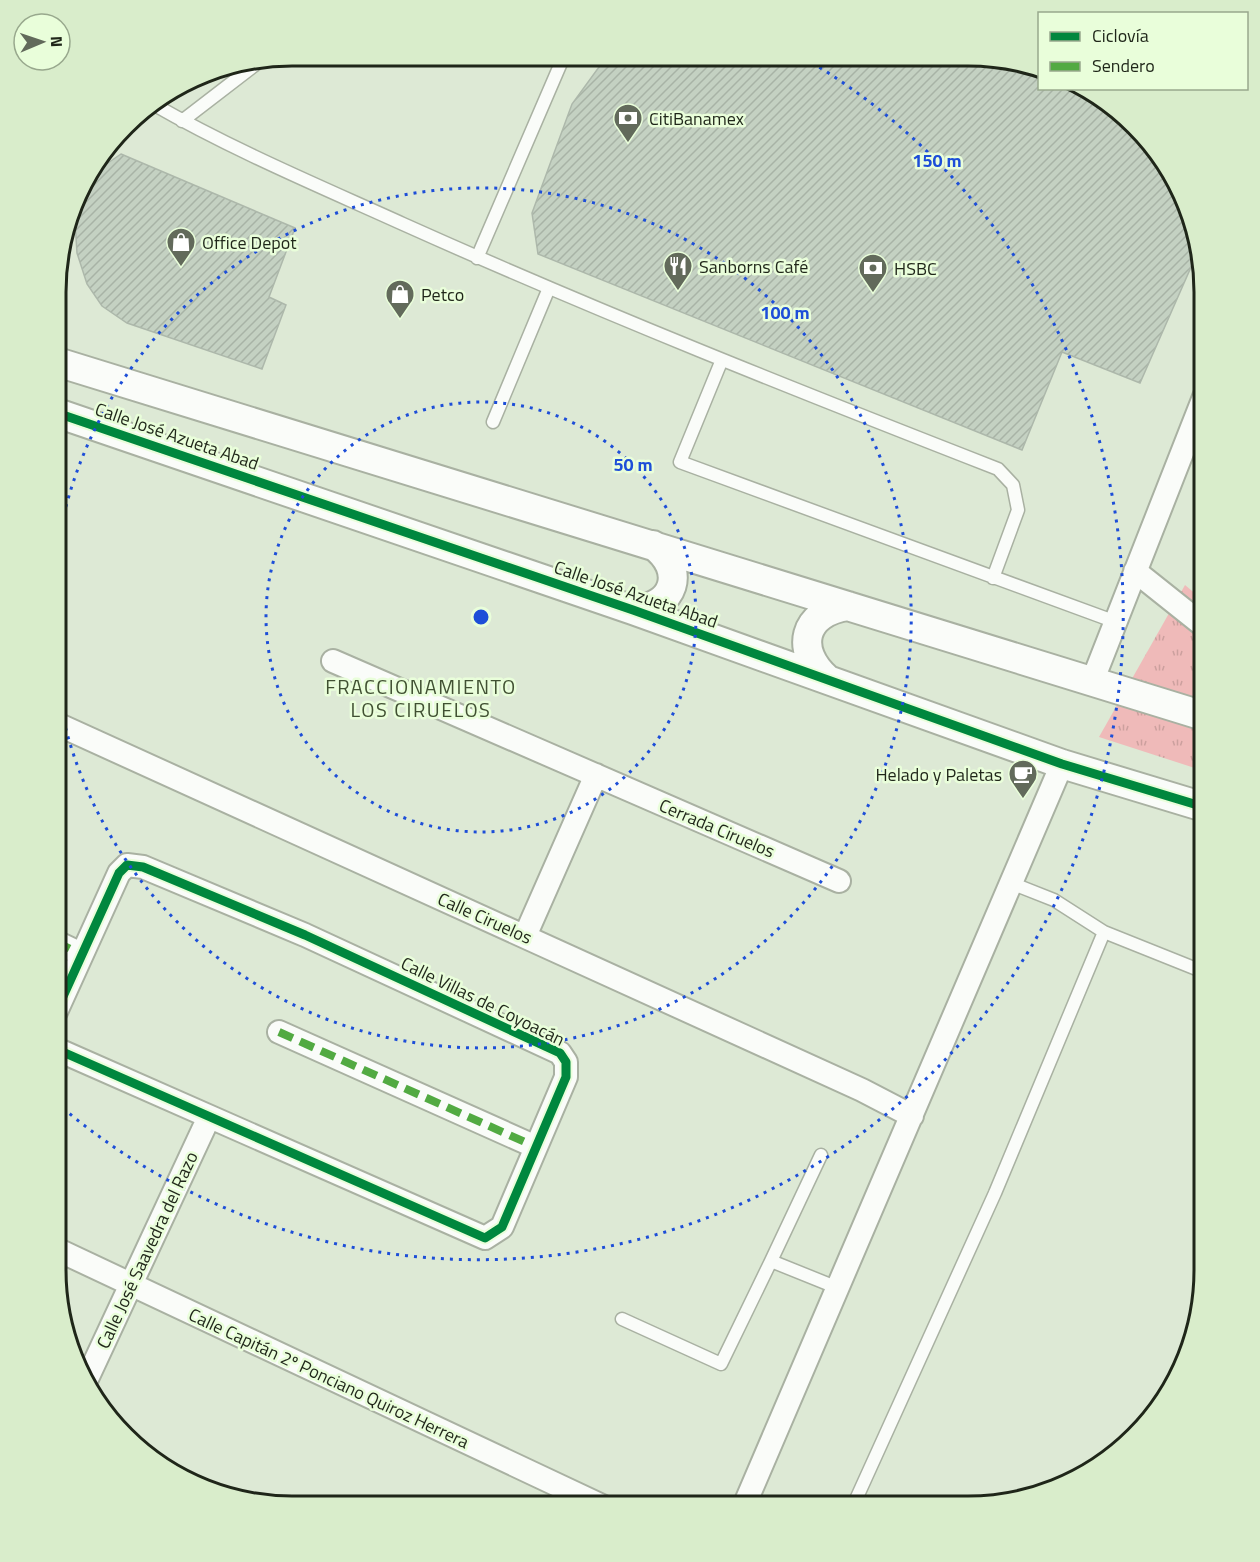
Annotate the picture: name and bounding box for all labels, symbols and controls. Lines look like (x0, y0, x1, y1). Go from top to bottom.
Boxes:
north arrow (12, 12, 72, 72)
legend (1038, 12, 1248, 90)
text: Ciclovía (1092, 22, 1149, 49)
text: N (45, 36, 69, 47)
text: Sendero (1092, 52, 1155, 79)
bank icon: CitiBanamex (612, 102, 644, 144)
place label: CitiBanamex (649, 105, 744, 132)
text: 150 m (912, 147, 962, 174)
shop icon: Office Depot (165, 226, 197, 268)
place label: Office Depot (202, 229, 297, 256)
restaurant icon: Sanborns Café (662, 250, 694, 292)
bank icon: HSBC (857, 252, 889, 294)
place label: Sanborns Café (699, 253, 808, 280)
place label: HSBC (894, 255, 937, 282)
shop icon: Petco (384, 278, 416, 320)
place label: Petco (421, 281, 464, 308)
text: 100 m (760, 299, 810, 326)
street label: Calle José Azueta Abad (91, 395, 263, 477)
text: 50 m (613, 451, 653, 478)
street label: Calle José Azueta Abad (550, 553, 722, 635)
centre of rings (471, 607, 491, 627)
district label: FRACCIONAMIENTO LOS CIRUELOS (325, 671, 517, 725)
cafe icon: Helado y Paletas (1007, 758, 1039, 800)
place label: Helado y Paletas (876, 761, 1002, 788)
street label: Cerrada Ciruelos (655, 791, 779, 865)
street label: Calle Ciruelos (433, 885, 537, 951)
street label: Calle Villas de Coyoacán (396, 950, 570, 1052)
street label: Calle José Saavedra del Razo (89, 1147, 205, 1353)
street label: Calle Capitán 2º Ponciano Quiroz Herrera (184, 1301, 474, 1455)

